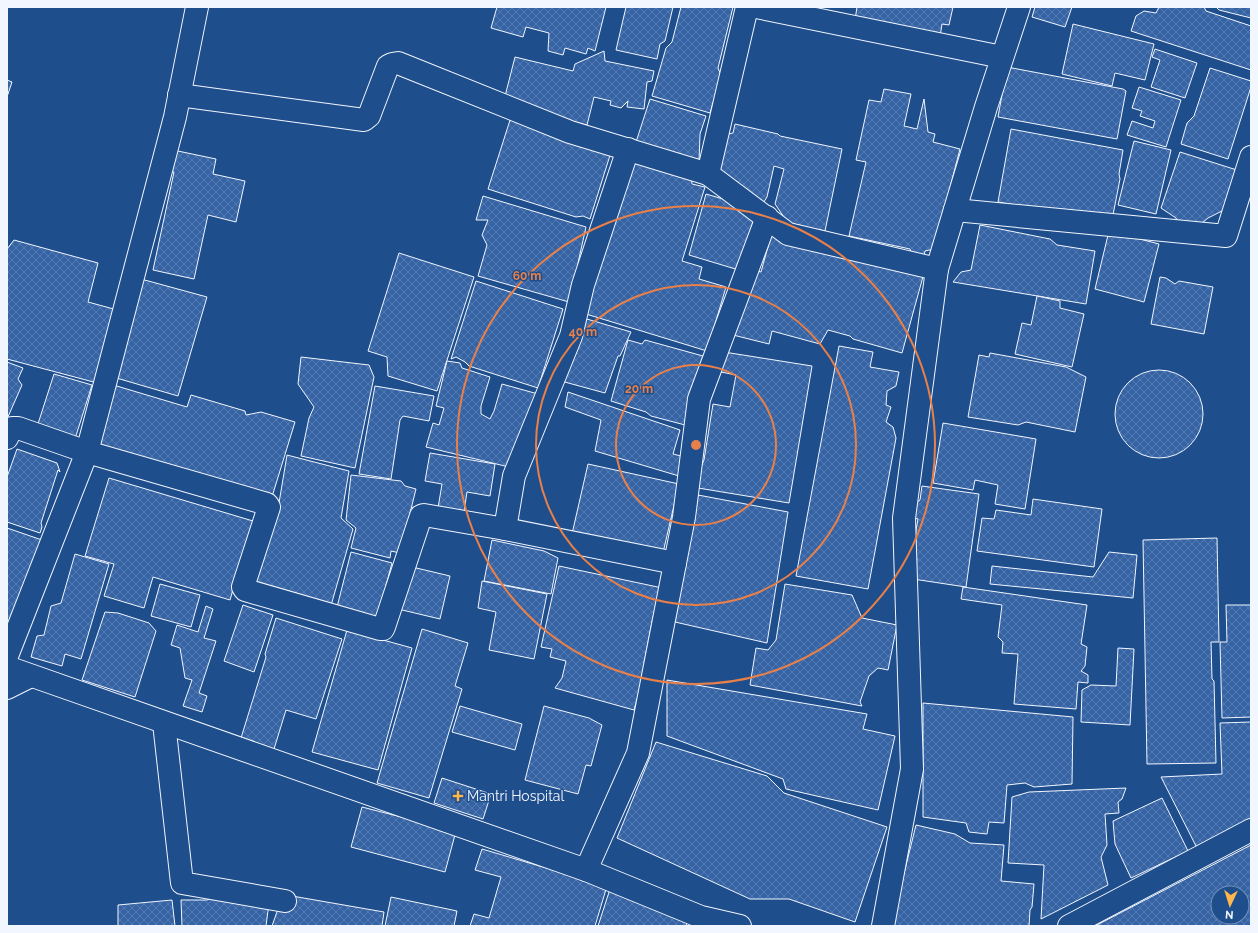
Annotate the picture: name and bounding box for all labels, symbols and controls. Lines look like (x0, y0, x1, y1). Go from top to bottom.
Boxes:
text: 60 m (513, 269, 541, 283)
text: 40 m (569, 325, 597, 339)
text: 20 m (625, 382, 653, 396)
centre of rings (689, 438, 703, 452)
place label: Mantri Hospital (467, 788, 564, 804)
marker: Mantri Hospital (452, 790, 464, 802)
north arrow (1210, 885, 1250, 925)
text: N (1225, 908, 1234, 921)

